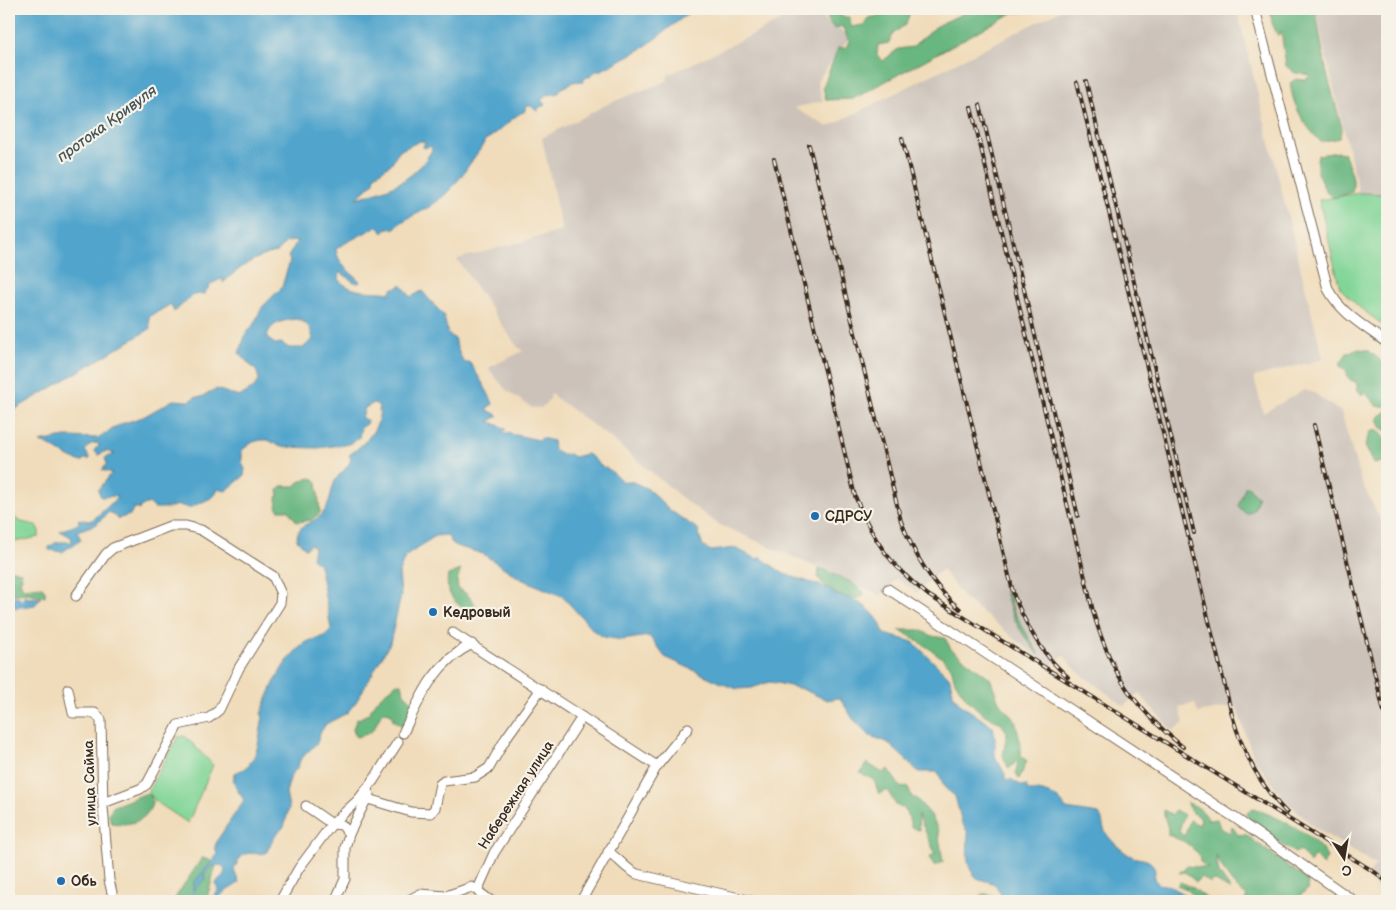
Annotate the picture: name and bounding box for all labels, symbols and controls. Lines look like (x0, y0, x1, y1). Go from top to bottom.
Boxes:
water label: протока Кривуля (53, 81, 161, 167)
place label: СДРСУ (825, 508, 872, 525)
marker: СДРСУ (809, 510, 821, 522)
place label: Кедровый (443, 604, 511, 621)
marker: Кедровый (427, 606, 439, 618)
street label: Набережная улица (475, 737, 558, 852)
street label: улица Сайма (80, 739, 100, 826)
north arrow (1318, 832, 1368, 882)
text: С (1340, 861, 1353, 880)
place label: Обь (71, 873, 97, 890)
marker: Обь (55, 875, 67, 887)

